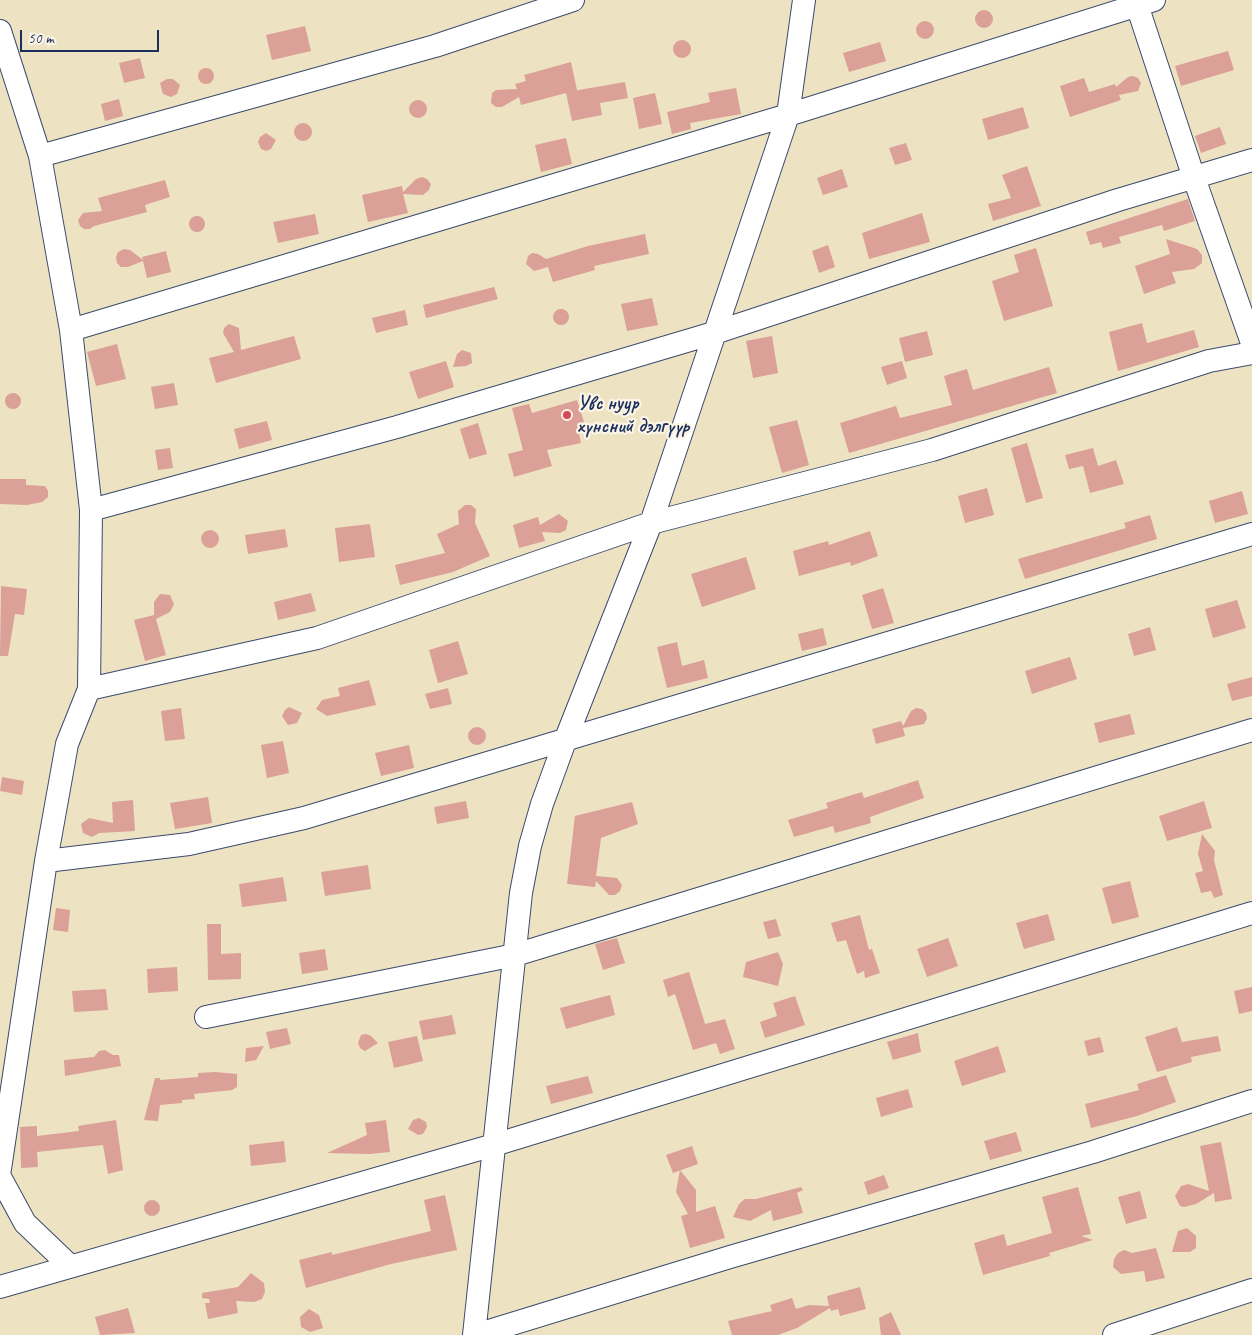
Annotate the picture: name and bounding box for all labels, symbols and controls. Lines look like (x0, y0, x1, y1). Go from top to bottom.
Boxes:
scale bar (22, 20, 161, 52)
text: 50 m (28, 29, 54, 48)
place label: Увс нуур хүнсний дэлгүүр (577, 392, 689, 439)
marker: Увс нуур хүнсний дэлгүүр (561, 409, 573, 421)

